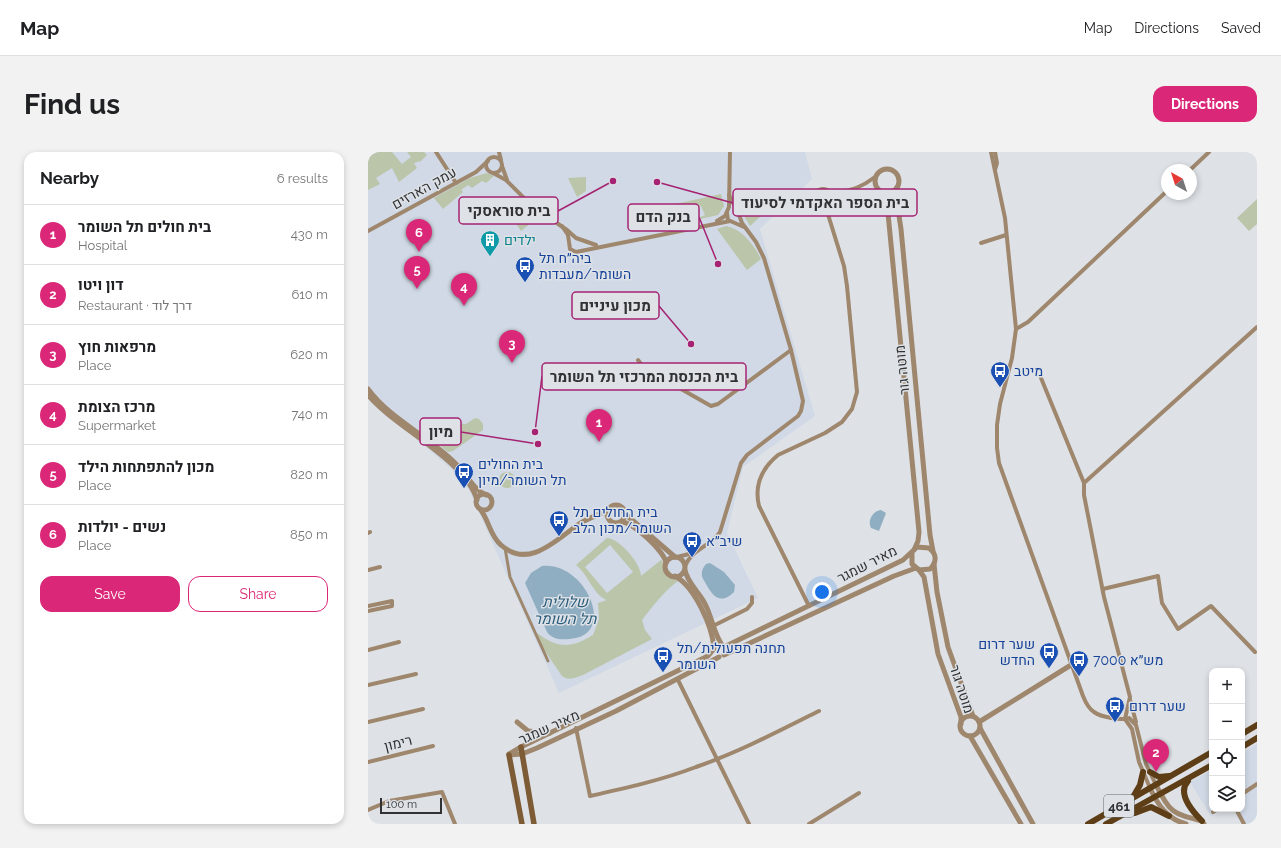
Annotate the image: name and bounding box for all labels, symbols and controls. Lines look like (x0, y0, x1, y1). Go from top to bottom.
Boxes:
text: Map (20, 17, 59, 39)
text: Map (1084, 20, 1112, 36)
text: Directions (1134, 20, 1199, 36)
text: Saved (1221, 20, 1261, 36)
button: Directions (1153, 86, 1257, 122)
text: Find us (24, 88, 120, 121)
street label: עמק הארזים (389, 164, 459, 212)
north arrow (1161, 164, 1197, 200)
text: Nearby (40, 168, 99, 188)
text: 6 results (277, 171, 328, 186)
callout: בית הספר האקדמי לסיעוד (733, 189, 917, 216)
text: בית הספר האקדמי לסיעוד (741, 194, 909, 212)
callout: בית סוראסקי (459, 197, 558, 224)
text: בית סוראסקי (467, 202, 551, 220)
callout: בנק הדם (628, 204, 699, 231)
text: בנק הדם (635, 208, 691, 226)
text: בית חולים תל השומר (78, 218, 211, 236)
pin: 6 (406, 219, 432, 252)
text: 1 (50, 227, 56, 242)
text: 430 m (291, 227, 328, 242)
building icon: ילדים (479, 229, 501, 257)
place label: ילדים (504, 232, 536, 248)
text: Hospital (78, 238, 127, 253)
place label: ביה״ח תל השומר/מעבדות (539, 250, 631, 282)
bus stop icon: ביה״ח תל השומר/מעבדות (514, 255, 536, 283)
pin: 5 (404, 256, 430, 289)
pin: 4 (451, 273, 477, 306)
text: דון ויטו (78, 276, 124, 294)
text: 2 (49, 287, 57, 302)
text: 610 m (291, 287, 328, 302)
callout: מכון עיניים (572, 292, 659, 319)
text: מכון עיניים (579, 297, 651, 315)
text: Restaurant · דרך לוד (78, 298, 192, 313)
pin: 3 (499, 330, 525, 363)
text: מרפאות חוץ (78, 338, 156, 356)
street label: מוטה גור (891, 344, 913, 396)
text: 3 (49, 347, 57, 362)
text: 620 m (290, 347, 328, 362)
text: Place (78, 358, 111, 373)
bus stop icon: מיטב (989, 360, 1011, 388)
callout: בית הכנסת המרכזי תל השומר (542, 363, 746, 390)
place label: מיטב (1014, 363, 1043, 379)
text: בית הכנסת המרכזי תל השומר (550, 368, 738, 386)
text: מרכז הצומת (78, 398, 156, 416)
text: 4 (49, 407, 57, 422)
text: 740 m (291, 407, 328, 422)
pin: 1 (586, 409, 612, 442)
text: Supermarket (78, 418, 156, 433)
callout: מיון (420, 418, 461, 445)
text: מיון (429, 423, 453, 441)
place label: בית החולים תל השומר/מיון (478, 456, 566, 488)
text: מכון להתפתחות הילד (78, 458, 214, 476)
bus stop icon: בית החולים תל השומר/מיון (453, 461, 475, 489)
text: 5 (49, 467, 57, 482)
text: 820 m (290, 467, 328, 482)
text: Place (78, 478, 111, 493)
place label: בית החולים תל השומר/מכון הלב (573, 504, 672, 536)
bus stop icon: בית החולים תל השומר/מכון הלב (548, 509, 570, 537)
text: נשים - יולדות (78, 518, 166, 536)
text: 6 (49, 527, 57, 542)
text: 850 m (290, 527, 328, 542)
bus stop icon: שיב״א (681, 530, 703, 558)
place label: שיב״א (706, 533, 742, 549)
text: Place (78, 538, 111, 553)
street label: מאיר שמגר (834, 542, 900, 586)
button: Save (40, 576, 180, 612)
button: Share (188, 576, 328, 612)
your location (812, 582, 832, 602)
water label: שלולית תל השומר (534, 593, 597, 628)
place label: שער דרום החדש (978, 636, 1035, 668)
place label: תחנה תפעולית/תל השומר (677, 640, 785, 672)
bus stop icon: שער דרום החדש (1038, 641, 1060, 669)
bus stop icon: תחנה תפעולית/תל השומר (652, 645, 674, 673)
bus stop icon: מש״א 7000 (1068, 649, 1090, 677)
place label: מש״א 7000 (1093, 652, 1163, 668)
street label: מוטה גור (947, 663, 977, 715)
map controls (1209, 668, 1245, 812)
button: + (1209, 668, 1245, 704)
bus stop icon: שער דרום (1104, 695, 1126, 723)
place label: שער דרום (1129, 698, 1186, 714)
button: − (1209, 704, 1245, 740)
street label: מאיר שמגר (516, 707, 582, 747)
street label: רימון (382, 732, 414, 754)
pin: 2 (1143, 739, 1169, 772)
button: locate (1209, 740, 1245, 776)
button: layers (1209, 776, 1245, 812)
road number: 461 (1104, 795, 1134, 817)
scale bar (380, 796, 442, 815)
text: 100 m (386, 798, 417, 811)

